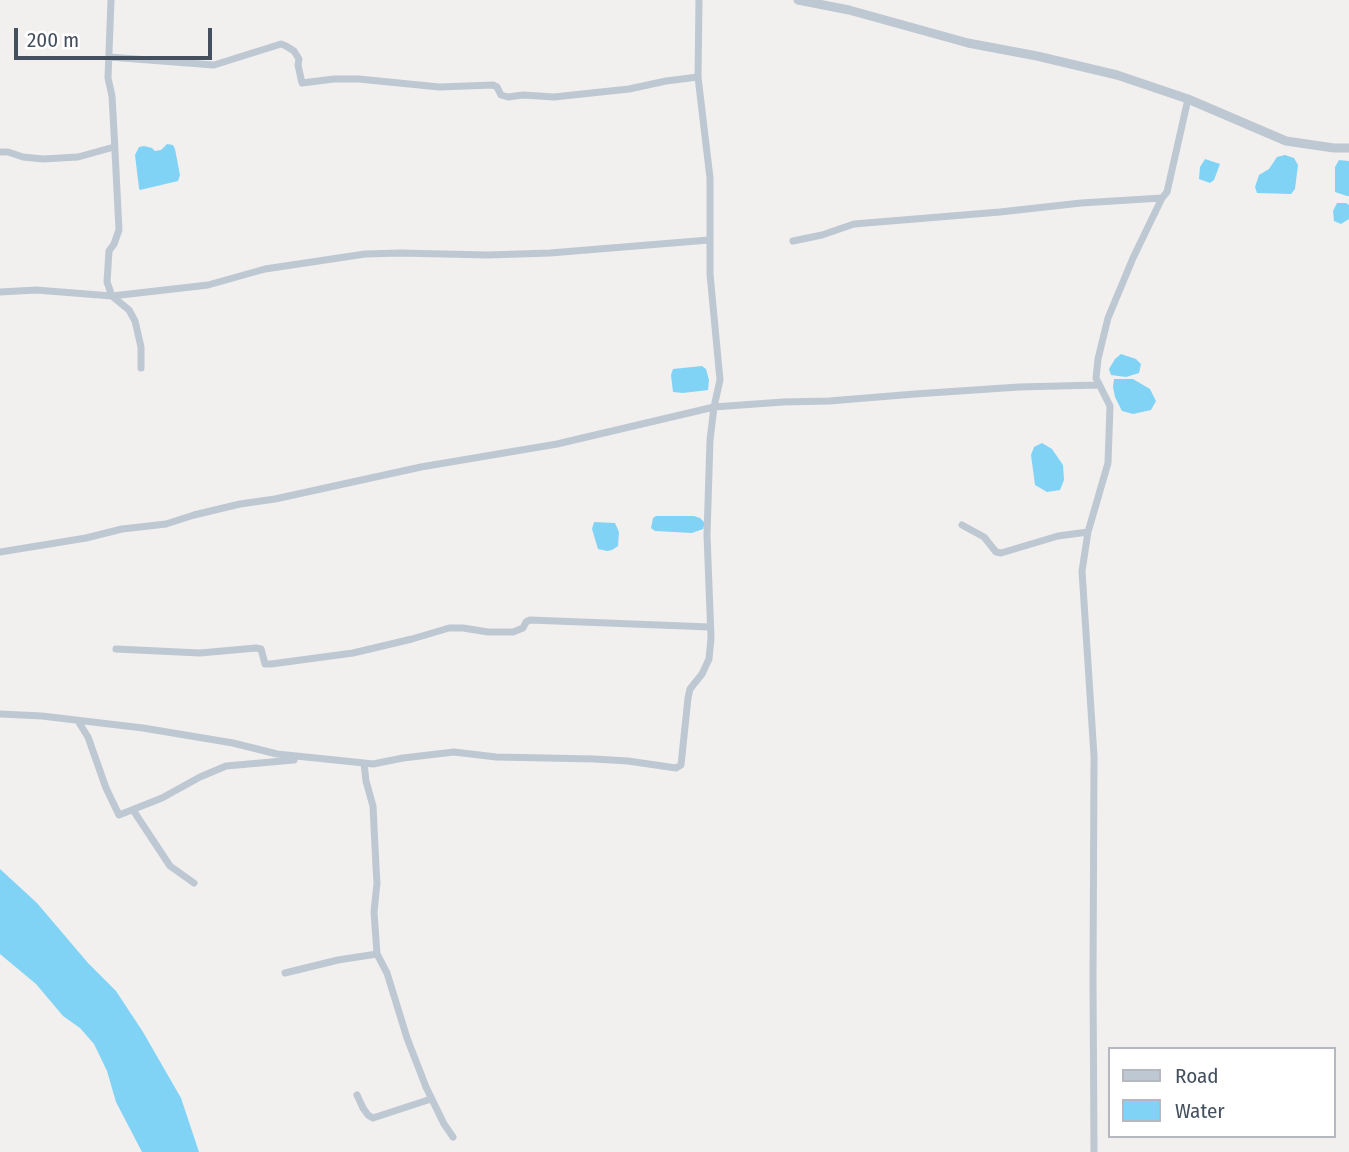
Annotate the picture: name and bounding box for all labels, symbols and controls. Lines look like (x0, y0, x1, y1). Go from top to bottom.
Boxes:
scale bar (18, 14, 215, 58)
text: 200 m (27, 27, 79, 53)
legend (1108, 1047, 1335, 1138)
text: Road (1175, 1063, 1219, 1089)
text: Water (1175, 1098, 1225, 1124)

